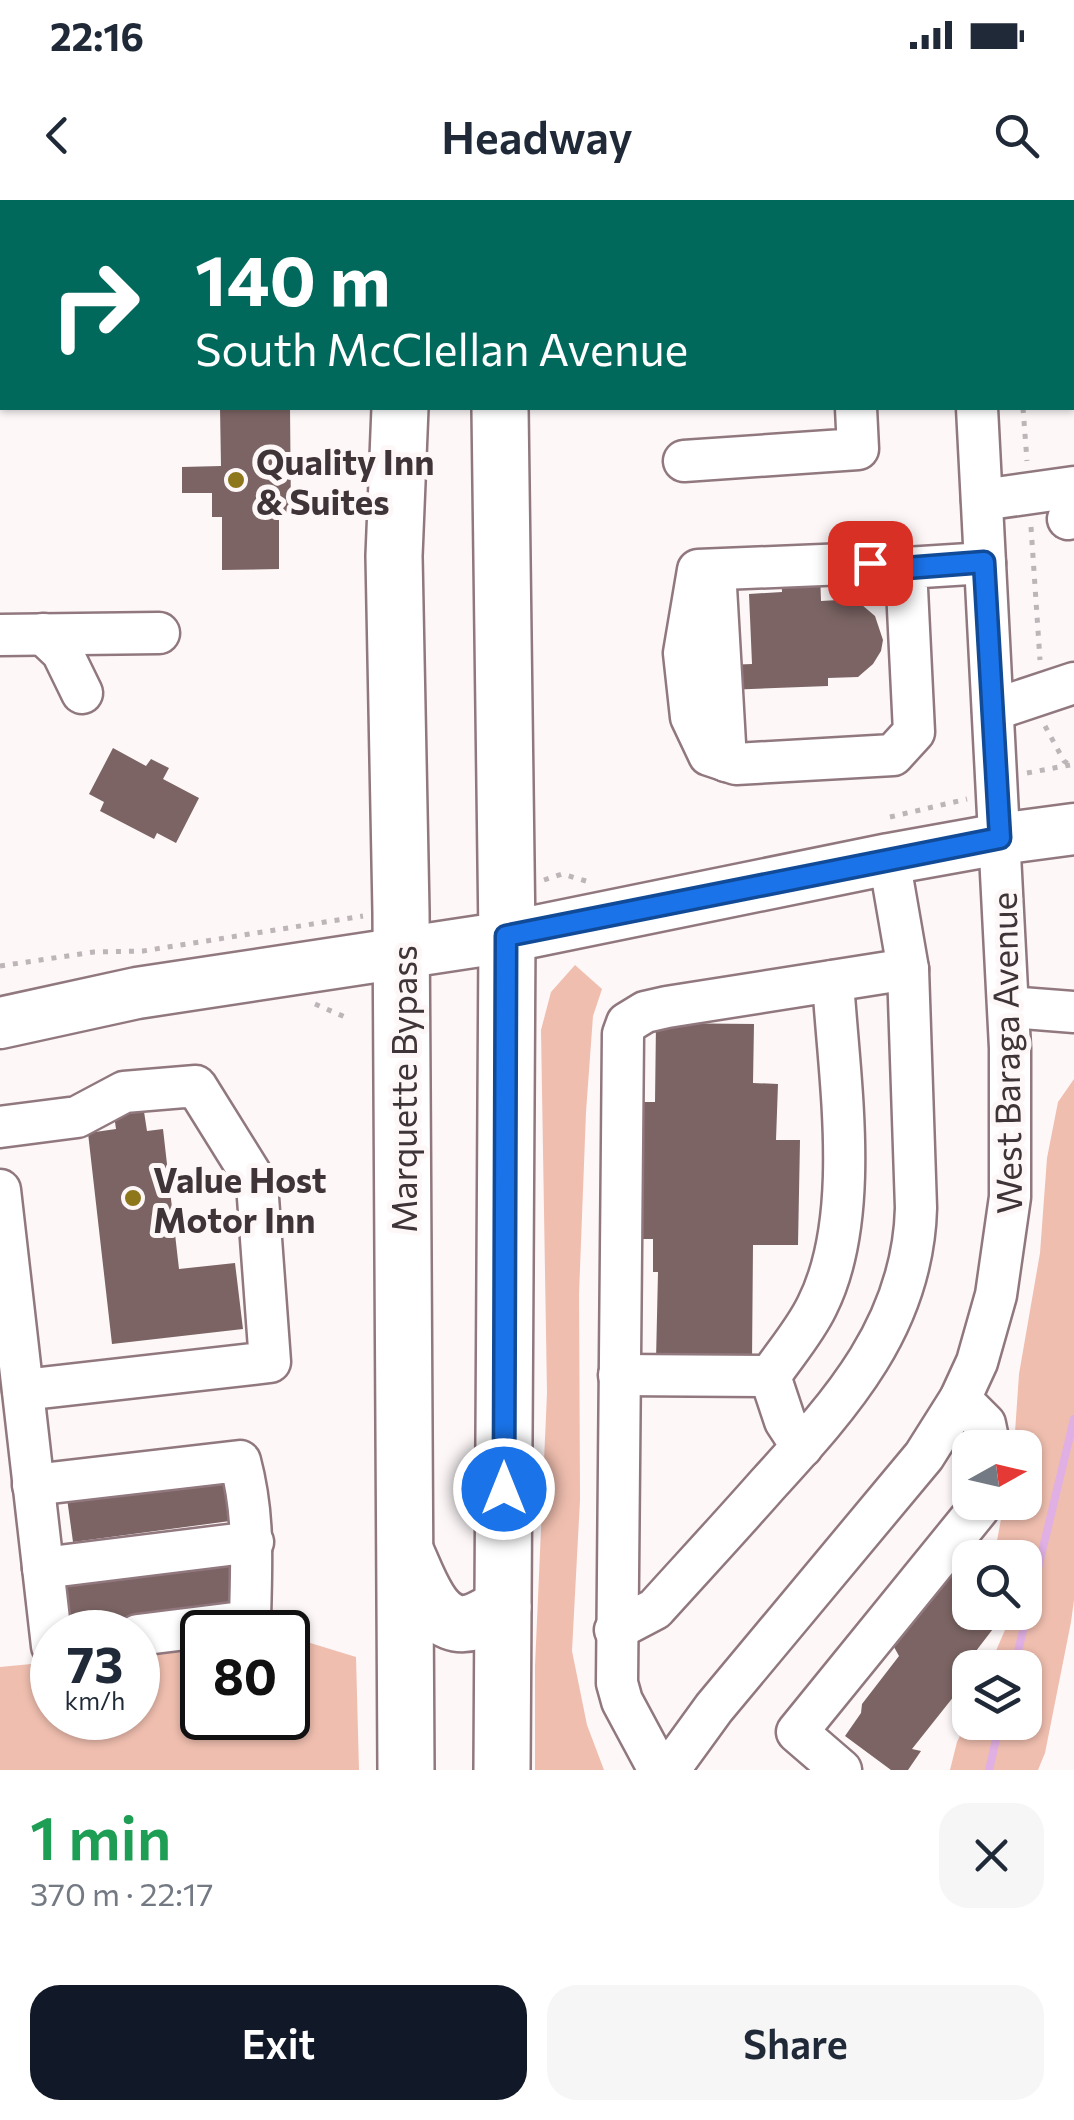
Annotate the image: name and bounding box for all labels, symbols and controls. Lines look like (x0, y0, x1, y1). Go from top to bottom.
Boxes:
text: 22:16 (50, 12, 144, 59)
icon: back (30, 108, 85, 163)
text: Headway (441, 108, 633, 163)
icon: search (989, 108, 1044, 163)
text: 140 m (195, 235, 391, 320)
icon: right (30, 240, 160, 370)
text: South McClellan Avenue (195, 320, 688, 375)
place label: Quality Inn & Suites (256, 439, 434, 522)
marker: Quality Inn & Suites (225, 469, 247, 491)
pin (828, 521, 913, 606)
icon: arrive (843, 536, 898, 591)
street label: West Baraga Avenue (981, 892, 1029, 1214)
street label: Marquette Bypass (381, 945, 424, 1233)
place label: Value Host Motor Inn (153, 1157, 327, 1240)
marker: Value Host Motor Inn (122, 1187, 144, 1209)
north arrow (952, 1430, 1042, 1520)
map controls (952, 1430, 1042, 1740)
position arrow (452, 1437, 556, 1541)
button: search (952, 1540, 1042, 1630)
speed limit sign: 80 (180, 1610, 310, 1740)
text: 73 (67, 1632, 123, 1693)
button: layers (952, 1650, 1042, 1740)
text: km/h (65, 1685, 125, 1715)
text: 1 min (30, 1799, 171, 1872)
button: close (939, 1803, 1044, 1908)
text: 370 m · 22:17 (30, 1873, 213, 1913)
button: Exit (30, 1985, 527, 2100)
button: Share (547, 1985, 1044, 2100)

